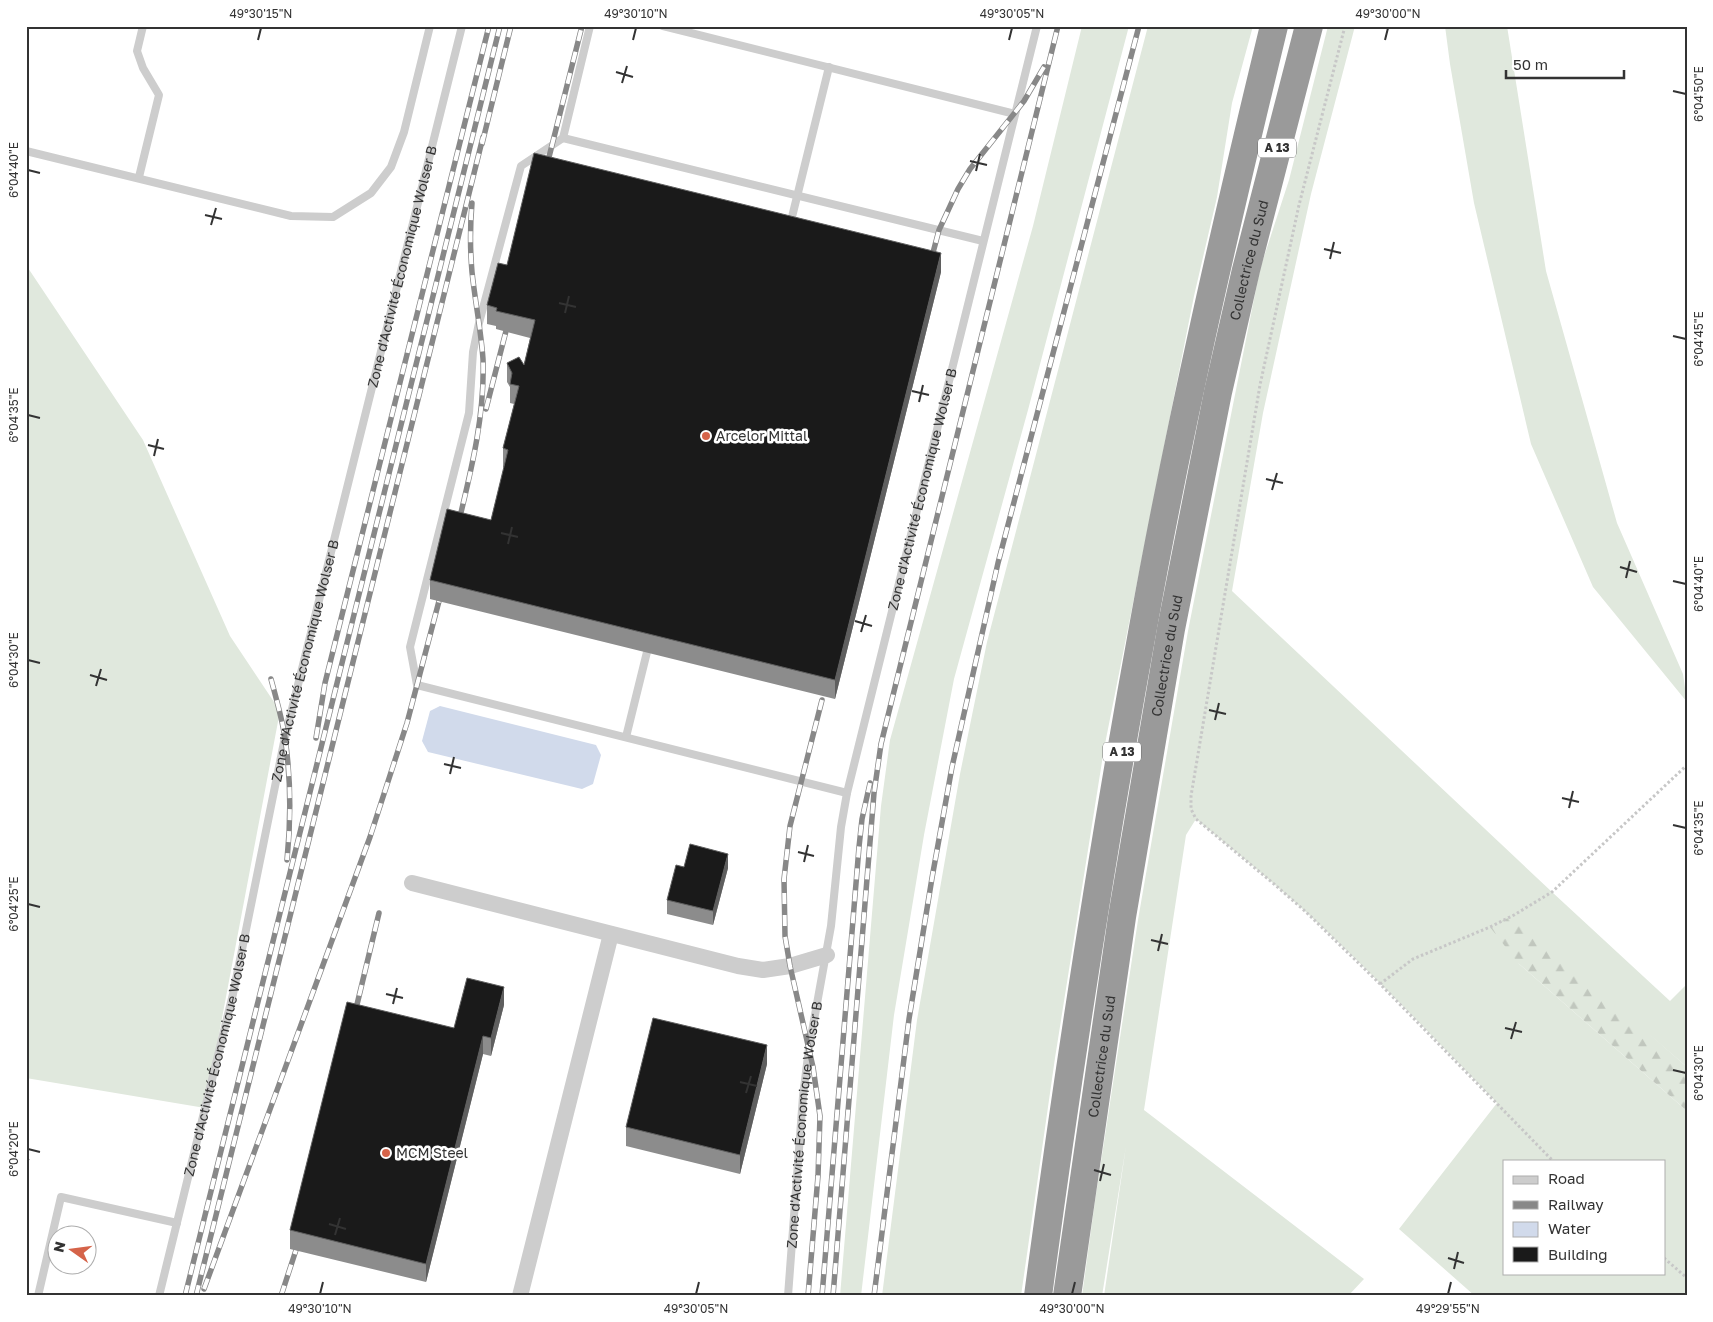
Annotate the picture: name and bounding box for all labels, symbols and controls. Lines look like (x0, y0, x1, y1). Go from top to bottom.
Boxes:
text: 49°30'15"N (230, 6, 292, 21)
text: 49°30'10"N (604, 6, 668, 21)
text: 49°30'05"N (980, 6, 1044, 21)
text: 49°30'00"N (1355, 6, 1421, 21)
scale bar (1506, 48, 1623, 80)
text: 50 m (1513, 55, 1548, 73)
text: 6°04'50"E (1691, 66, 1706, 122)
road number: A 13 (1258, 138, 1296, 158)
text: 6°04'40"E (6, 142, 21, 198)
street label: Zone d'Activité Économique Wolser B (363, 144, 440, 389)
street label: Collectrice du Sud (1226, 198, 1272, 322)
text: 6°04'45"E (1691, 311, 1706, 367)
street label: Zone d'Activité Économique Wolser B (884, 366, 960, 612)
text: 6°04'35"E (6, 387, 21, 443)
place label: Arcelor Mittal (716, 427, 807, 444)
marker: Arcelor Mittal (700, 430, 712, 442)
street label: Zone d'Activité Économique Wolser B (267, 538, 342, 783)
text: 6°04'40"E (1691, 556, 1706, 612)
street label: Collectrice du Sud (1147, 593, 1186, 718)
text: 6°04'30"E (6, 632, 21, 688)
road number: A 13 (1103, 742, 1141, 762)
text: 6°04'35"E (1691, 800, 1706, 856)
text: 6°04'25"E (6, 876, 21, 932)
street label: Zone d'Activité Économique Wolser B (180, 932, 253, 1178)
street label: Collectrice du Sud (1084, 994, 1119, 1119)
street label: Zone d'Activité Économique Wolser B (783, 1000, 825, 1249)
text: 6°04'30"E (1691, 1045, 1706, 1101)
text: 6°04'20"E (6, 1121, 21, 1177)
place label: MCM Steel (396, 1144, 468, 1161)
marker: MCM Steel (380, 1147, 392, 1159)
legend (1503, 1160, 1666, 1274)
text: Road (1548, 1169, 1585, 1187)
text: Railway (1548, 1195, 1604, 1213)
text: Water (1548, 1219, 1591, 1237)
north arrow (48, 1224, 98, 1274)
text: N (49, 1240, 68, 1254)
text: Building (1548, 1245, 1608, 1263)
text: 49°30'10"N (288, 1301, 352, 1316)
text: 49°30'05"N (664, 1301, 728, 1316)
text: 49°30'00"N (1039, 1301, 1105, 1316)
text: 49°29'55"N (1416, 1301, 1480, 1316)

